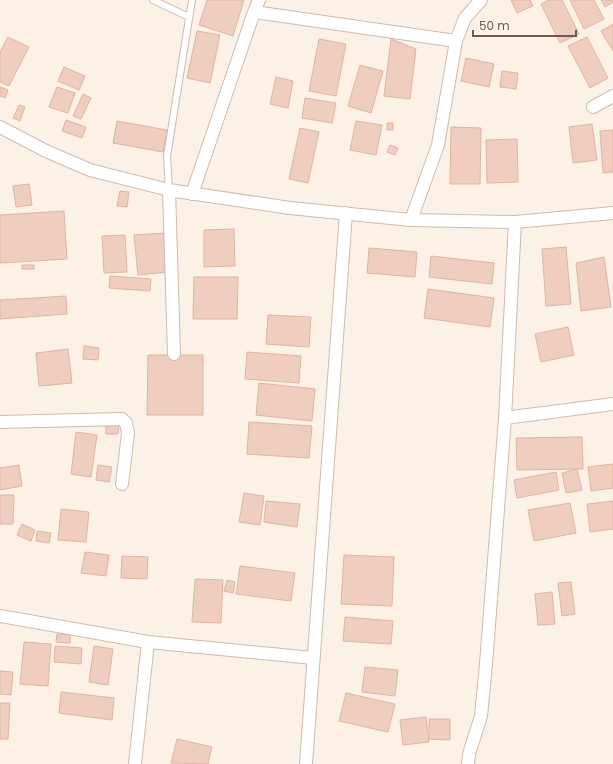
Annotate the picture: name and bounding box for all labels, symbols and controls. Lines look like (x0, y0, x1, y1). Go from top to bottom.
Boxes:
scale bar (473, 12, 576, 38)
text: 50 m (479, 17, 510, 34)

